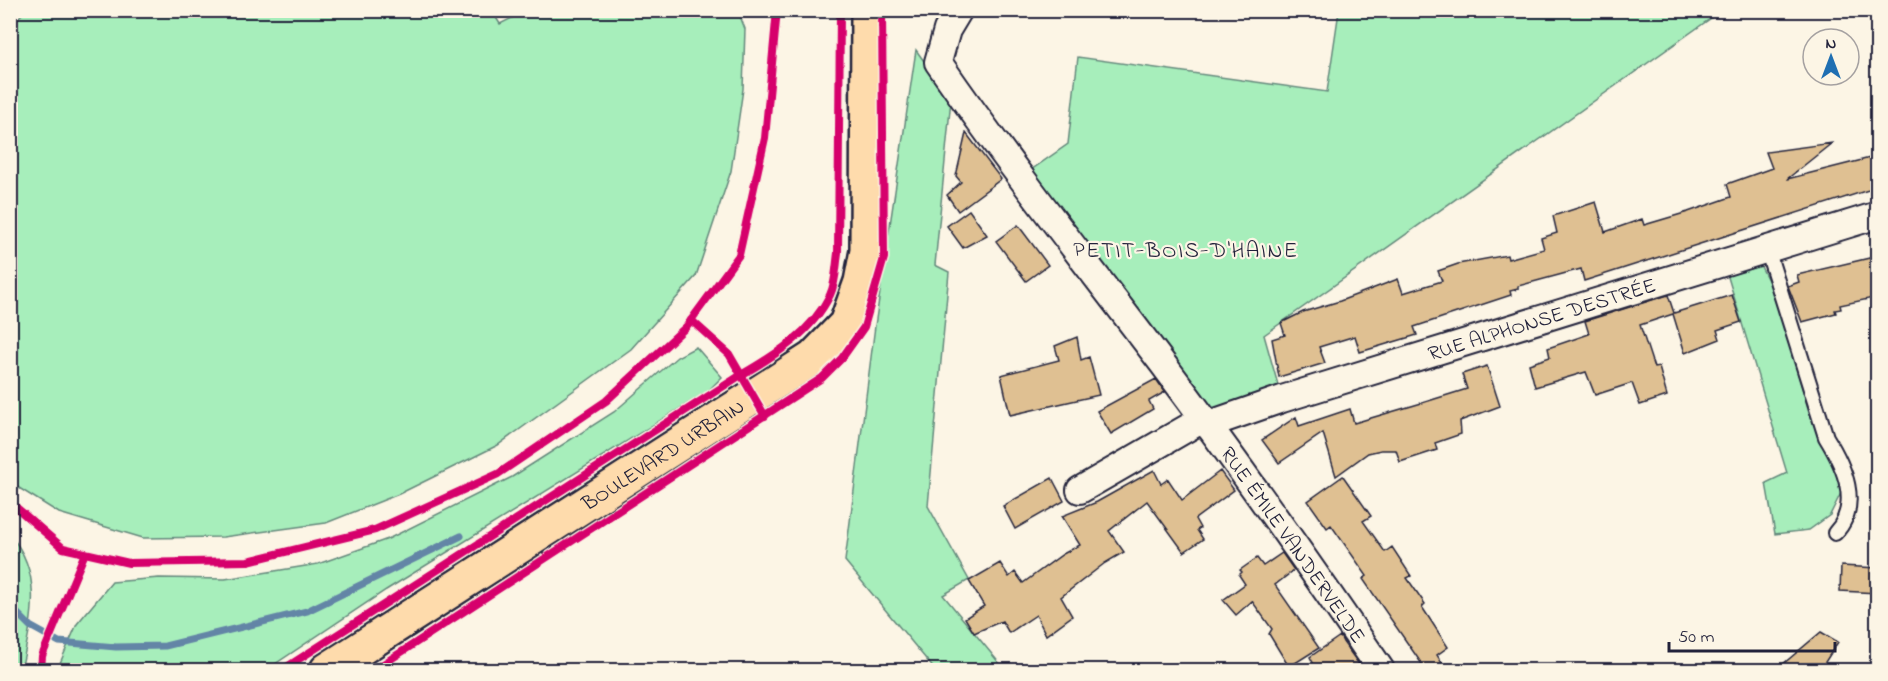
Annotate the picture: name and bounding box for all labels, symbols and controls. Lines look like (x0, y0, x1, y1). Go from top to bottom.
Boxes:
north arrow (1801, 27, 1861, 87)
text: N (1826, 32, 1837, 56)
district label: PETIT-BOIS-D'HAINE (1073, 236, 1299, 268)
street label: RUE ALPHONSE DESTRÉE (1424, 272, 1660, 370)
street label: BOULEVARD URBAIN (576, 393, 751, 520)
street label: RUE ÉMILE VANDERVELDE (1212, 441, 1372, 650)
scale bar (1669, 615, 1836, 653)
text: 50 m (1678, 625, 1715, 651)

